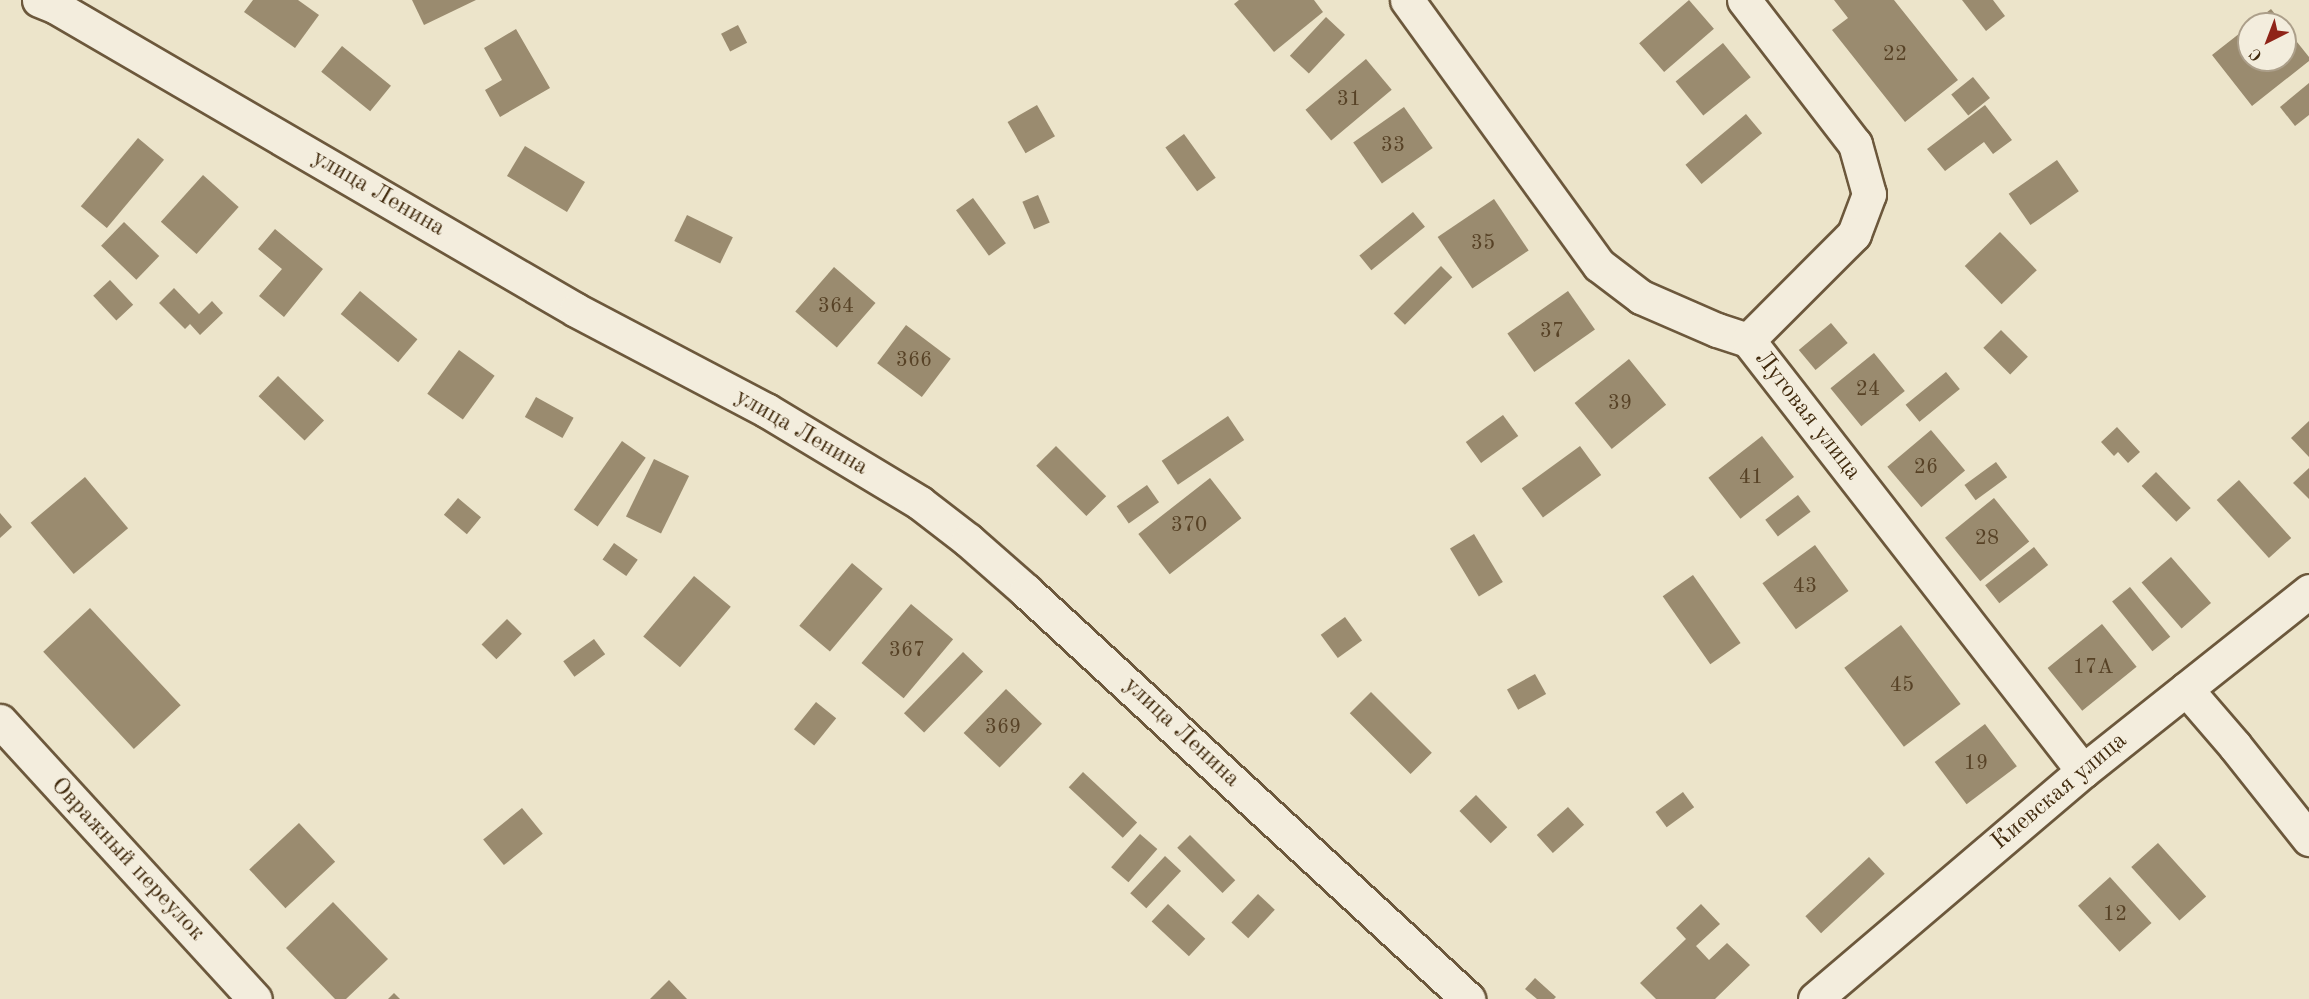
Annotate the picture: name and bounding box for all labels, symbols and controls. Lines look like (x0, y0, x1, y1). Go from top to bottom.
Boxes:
north arrow (2237, 12, 2297, 72)
house number: 22 (1883, 42, 1907, 68)
text: С (2247, 44, 2266, 63)
house number: 31 (1337, 87, 1361, 113)
house number: 33 (1381, 133, 1405, 159)
street label: улица Ленина (306, 144, 450, 244)
house number: 35 (1471, 231, 1495, 257)
house number: 364 (818, 294, 854, 320)
house number: 37 (1540, 319, 1564, 345)
street label: Луговая улица (1747, 345, 1867, 487)
house number: 366 (896, 348, 932, 374)
house number: 24 (1856, 377, 1880, 403)
street label: улица Ленина (729, 383, 873, 483)
house number: 39 (1608, 391, 1632, 417)
house number: 26 (1914, 455, 1938, 481)
house number: 41 (1739, 465, 1763, 491)
house number: 370 (1171, 513, 1207, 539)
house number: 28 (1975, 526, 1999, 552)
house number: 43 (1793, 574, 1817, 600)
house number: 367 (889, 638, 925, 664)
house number: 17А (2073, 655, 2113, 681)
street label: улица Ленина (1117, 672, 1245, 794)
house number: 45 (1890, 673, 1914, 699)
house number: 369 (985, 715, 1021, 741)
street label: Киевская улица (1986, 727, 2134, 857)
house number: 19 (1964, 751, 1988, 777)
street label: Овражный переулок (44, 772, 210, 948)
house number: 12 (2103, 902, 2127, 928)

